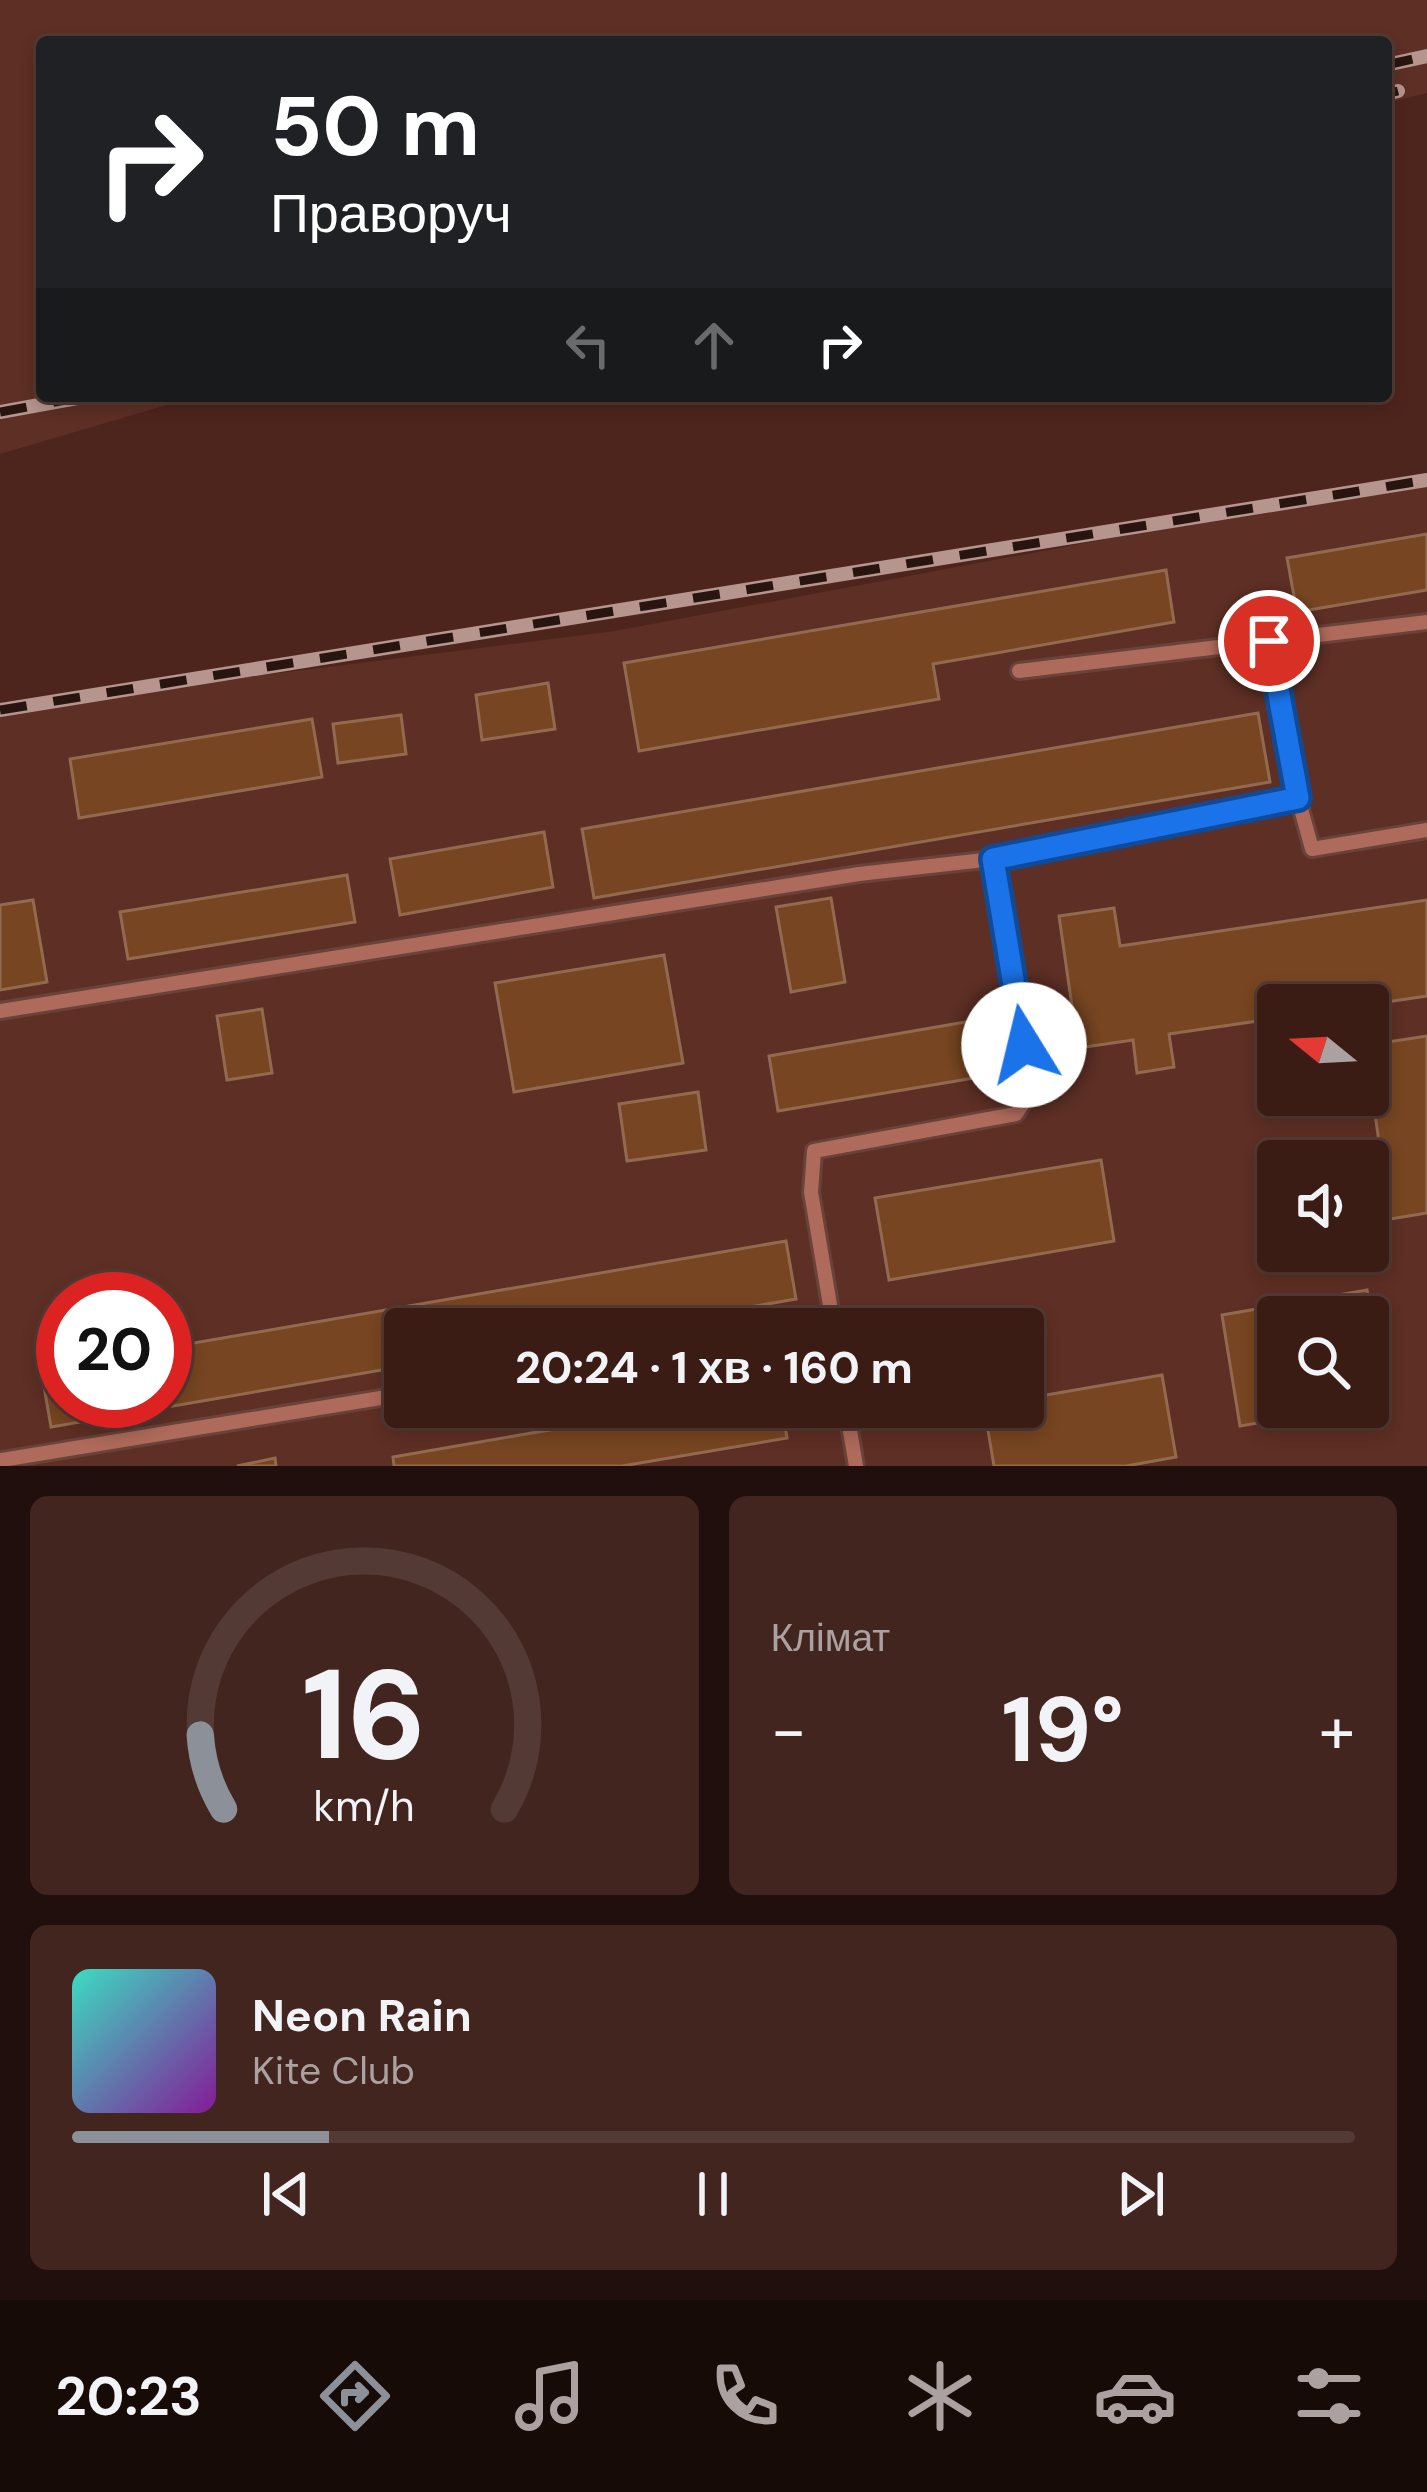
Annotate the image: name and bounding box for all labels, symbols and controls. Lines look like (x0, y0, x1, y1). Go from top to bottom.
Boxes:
text: 50 m (270, 72, 480, 181)
icon: right (72, 84, 228, 240)
text: Праворуч (270, 178, 512, 249)
icon: left (555, 312, 621, 378)
icon: ahead (681, 312, 747, 378)
icon: right (807, 312, 873, 378)
pin (1218, 590, 1320, 692)
icon: arrive (1236, 608, 1302, 674)
position arrow (961, 982, 1087, 1108)
north arrow (1257, 984, 1389, 1116)
map controls (1257, 984, 1389, 1428)
button: sound (1257, 1140, 1389, 1272)
speed limit sign: 20 (36, 1272, 192, 1428)
button: search (1257, 1296, 1389, 1428)
text: 20:24 · 1 хв · 160 m (515, 1338, 913, 1397)
text: Клімат (771, 1612, 890, 1663)
text: 16 (302, 1634, 427, 1797)
text: 19° (1001, 1672, 1124, 1789)
text: − (771, 1688, 807, 1773)
text: + (1319, 1688, 1355, 1773)
text: km/h (314, 1777, 415, 1833)
text: Neon Rain (252, 1986, 472, 2045)
text: Kite Club (252, 2045, 415, 2096)
icon: previous (253, 2161, 319, 2227)
icon: pause (680, 2161, 746, 2227)
icon: next (1108, 2161, 1174, 2227)
icon: directions (313, 2354, 397, 2438)
icon: music (508, 2354, 592, 2438)
icon: phone (703, 2354, 787, 2438)
icon: climate (898, 2354, 982, 2438)
icon: car (1093, 2354, 1177, 2438)
icon: filters (1287, 2354, 1371, 2438)
text: 20:23 (55, 2361, 202, 2432)

